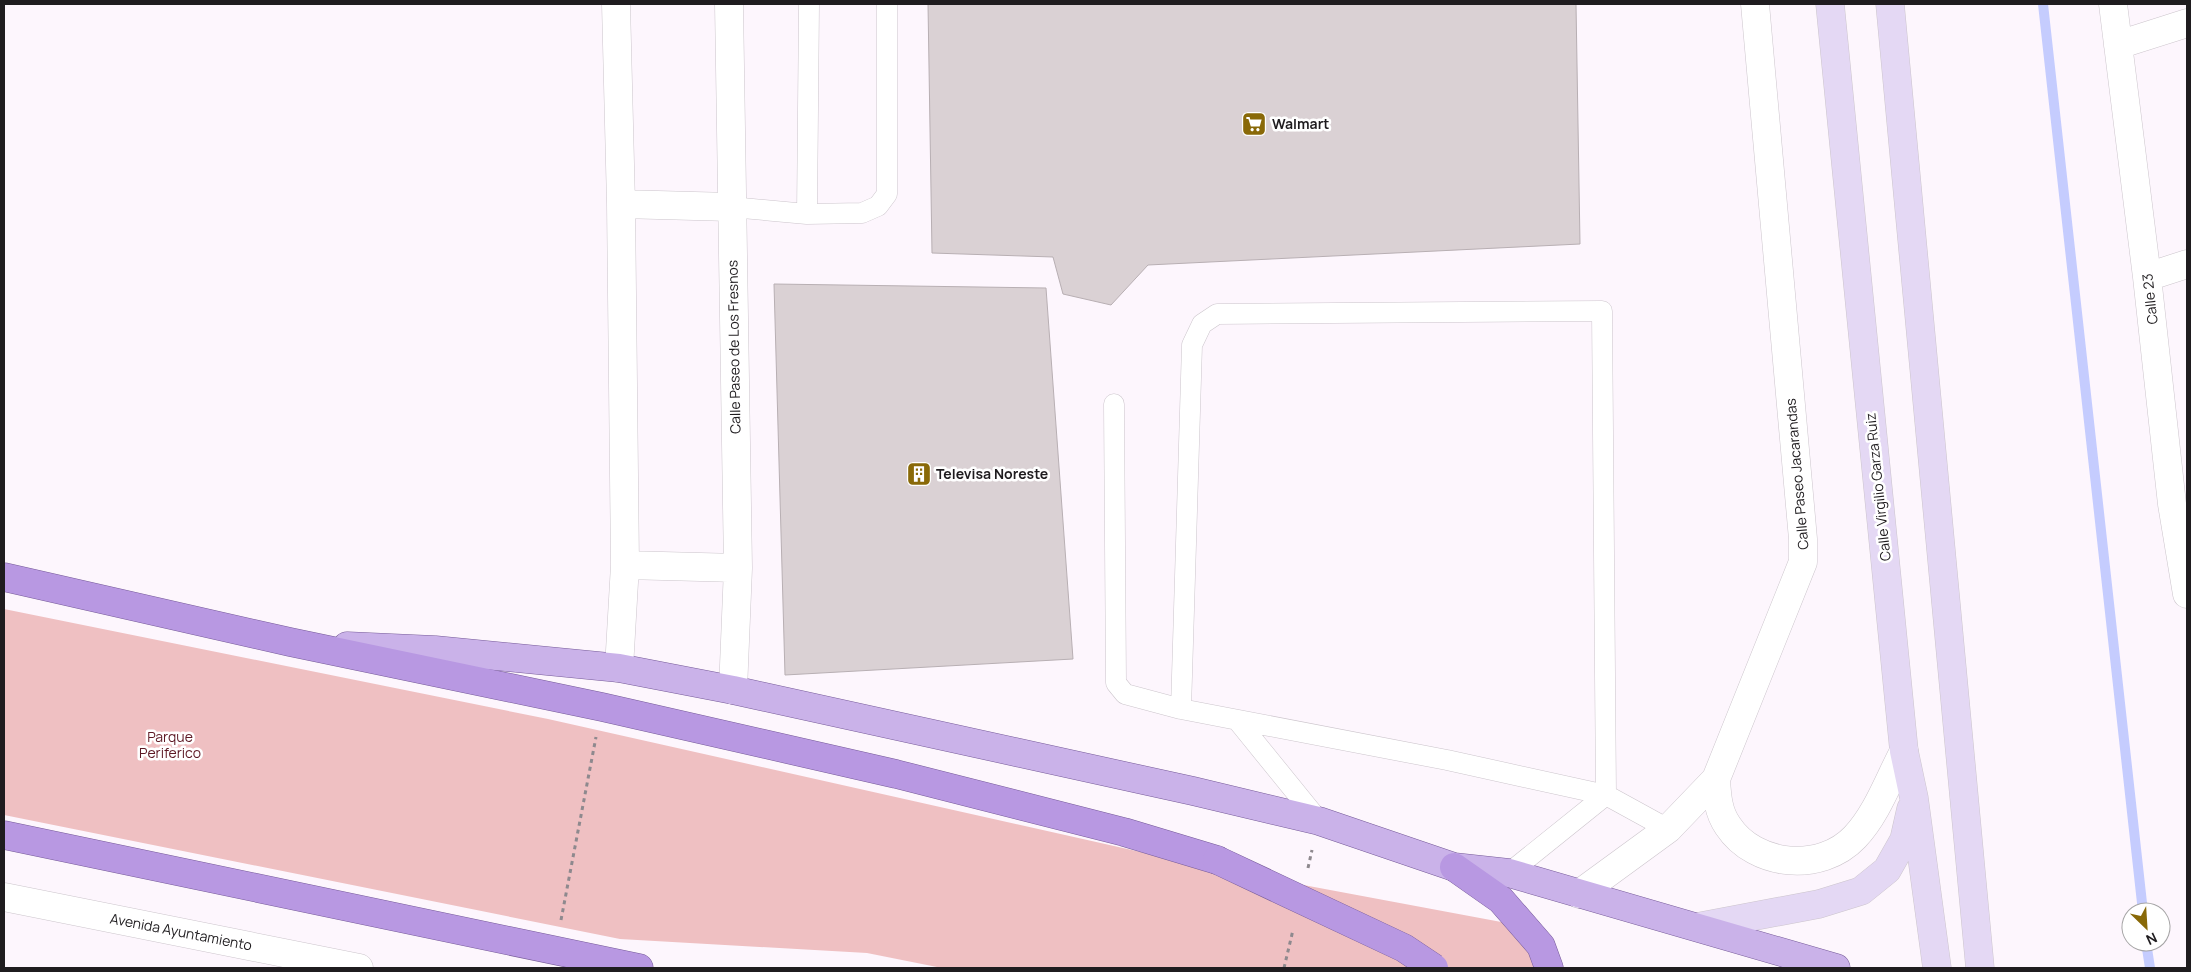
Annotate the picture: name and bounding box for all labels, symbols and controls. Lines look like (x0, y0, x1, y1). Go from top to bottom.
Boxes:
supermarket icon: Walmart (1241, 111, 1267, 137)
place label: Walmart (1272, 114, 1329, 133)
street label: Calle Paseo de Los Fresnos (722, 260, 745, 434)
street label: Calle 23 (2137, 273, 2162, 325)
street label: Calle Paseo Jacarandas (1780, 398, 1813, 550)
street label: Calle Virgilio Garza Ruiz (1860, 412, 1895, 562)
building icon: Televisa Noreste (906, 461, 932, 487)
place label: Televisa Noreste (936, 464, 1048, 483)
park label: Parque Periferico (139, 727, 201, 762)
north arrow (2121, 902, 2171, 952)
street label: Avenida Ayuntamiento (109, 908, 254, 955)
text: N (2143, 928, 2160, 950)

